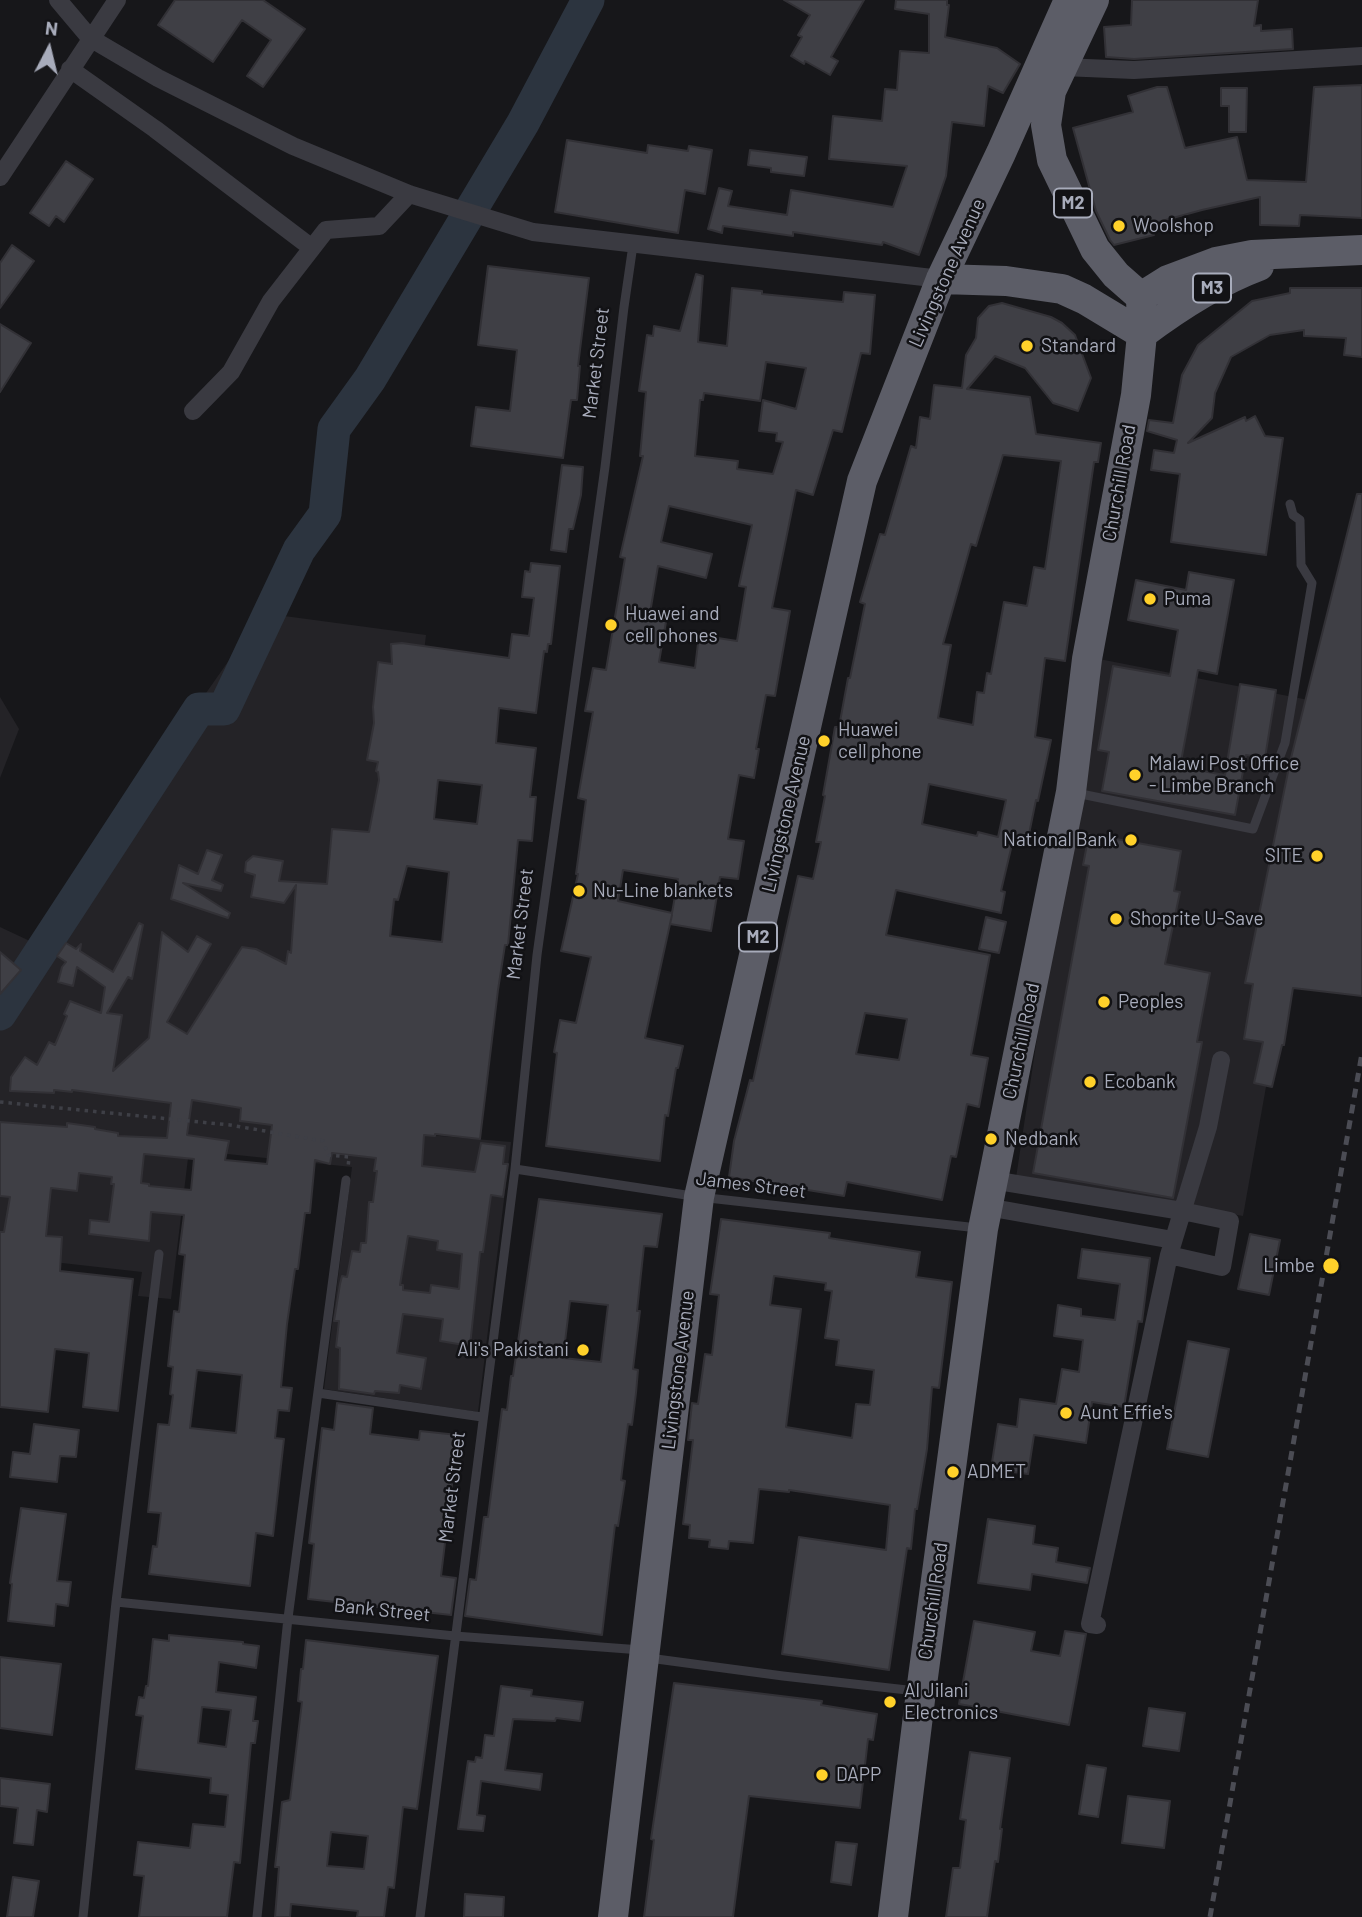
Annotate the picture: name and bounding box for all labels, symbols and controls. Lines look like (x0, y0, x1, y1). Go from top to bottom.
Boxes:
north arrow (14, 14, 84, 84)
text: N (44, 15, 59, 40)
road number: M2 (1054, 188, 1092, 218)
street label: Livingstone Avenue (904, 195, 990, 351)
place label: Woolshop (1133, 215, 1214, 237)
marker: Woolshop (1111, 218, 1127, 234)
road number: M3 (1193, 274, 1231, 302)
street label: Market Street (578, 306, 614, 420)
place label: Standard (1041, 335, 1116, 357)
marker: Standard (1019, 338, 1035, 354)
street label: Churchill Road (1098, 423, 1140, 543)
place label: Puma (1164, 588, 1211, 610)
marker: Puma (1142, 591, 1158, 607)
place label: Huawei and cell phones (625, 603, 720, 647)
marker: Huawei and cell phones (603, 617, 619, 633)
place label: Huawei cell phone (838, 719, 922, 763)
street label: Livingstone Avenue (757, 733, 815, 895)
marker: Huawei cell phone (816, 733, 832, 749)
place label: Malawi Post Office - Limbe Branch (1149, 753, 1299, 797)
marker: Malawi Post Office - Limbe Branch (1127, 767, 1143, 783)
place label: National Bank (1003, 829, 1117, 851)
marker: National Bank (1123, 832, 1139, 848)
place label: SITE (1265, 845, 1303, 867)
marker: SITE (1309, 848, 1325, 864)
street label: Market Street (502, 867, 538, 981)
place label: Nu-Line blankets (593, 880, 733, 902)
marker: Nu-Line blankets (571, 883, 587, 899)
place label: Shoprite U-Save (1130, 908, 1264, 930)
marker: Shoprite U-Save (1108, 911, 1124, 927)
road number: M2 (739, 922, 777, 952)
street label: Churchill Road (998, 981, 1044, 1101)
place label: Peoples (1118, 991, 1183, 1013)
marker: Peoples (1096, 994, 1112, 1010)
place label: Ecobank (1104, 1071, 1175, 1093)
marker: Ecobank (1082, 1074, 1098, 1090)
place label: Nedbank (1005, 1128, 1078, 1150)
marker: Nedbank (983, 1131, 999, 1147)
street label: James Street (695, 1167, 807, 1203)
place label: Limbe (1263, 1255, 1315, 1277)
marker: Limbe (1321, 1256, 1341, 1276)
street label: Livingstone Avenue (657, 1289, 699, 1451)
place label: Ali's Pakistani (457, 1339, 569, 1361)
marker: Ali's Pakistani (575, 1342, 591, 1358)
place label: Aunt Effie's (1080, 1402, 1173, 1424)
marker: Aunt Effie's (1058, 1405, 1074, 1421)
street label: Market Street (434, 1430, 470, 1544)
place label: ADMET (967, 1461, 1026, 1483)
marker: ADMET (945, 1464, 961, 1480)
street label: Churchill Road (913, 1541, 953, 1661)
street label: Bank Street (333, 1594, 431, 1626)
place label: Al Jilani Electronics (904, 1680, 998, 1724)
marker: Al Jilani Electronics (882, 1694, 898, 1710)
place label: DAPP (836, 1764, 881, 1786)
marker: DAPP (814, 1767, 830, 1783)

